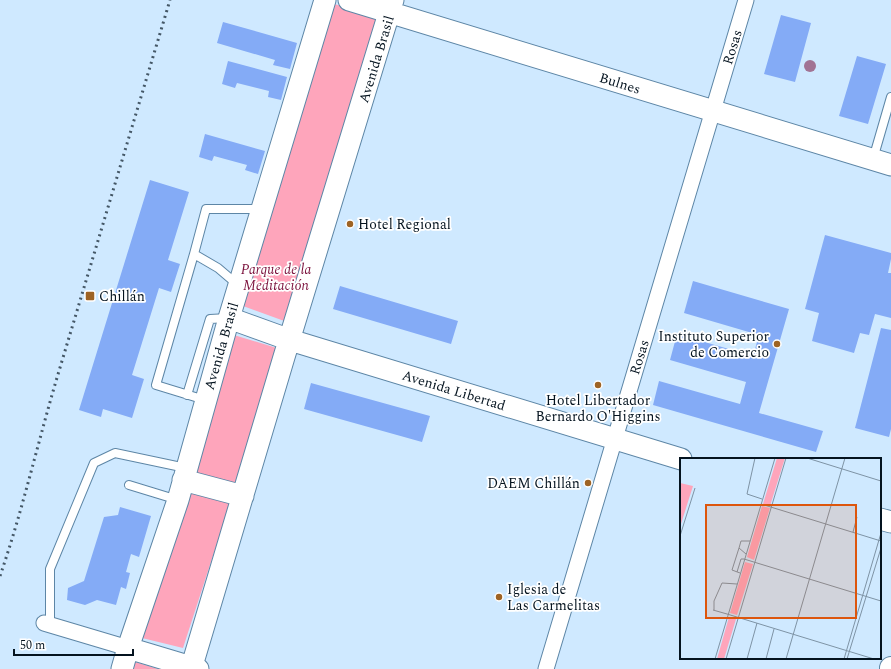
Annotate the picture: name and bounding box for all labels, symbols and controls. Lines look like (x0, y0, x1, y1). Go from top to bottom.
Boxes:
street label: Avenida Brasil (353, 13, 400, 105)
street label: Rosas (717, 27, 748, 67)
street label: Bulnes (597, 67, 643, 100)
place label: Hotel Regional (358, 214, 451, 235)
marker: Hotel Regional (345, 219, 355, 229)
park label: Parque de la Meditación (241, 259, 311, 296)
place label: Chillán (99, 286, 145, 307)
marker: Chillán (84, 290, 96, 302)
street label: Avenida Brasil (199, 300, 244, 392)
place label: Instituto Superior de Comercio (658, 326, 769, 363)
street label: Rosas (624, 337, 655, 377)
marker: Instituto Superior de Comercio (772, 339, 782, 349)
street label: Avenida Libertad (400, 365, 508, 416)
marker: Hotel Libertador Bernardo O'Higgins (593, 380, 603, 390)
place label: Hotel Libertador Bernardo O'Higgins (535, 390, 661, 427)
inset map (680, 458, 881, 659)
place label: DAEM Chillán (487, 473, 580, 494)
marker: DAEM Chillán (583, 478, 593, 488)
place label: Iglesia de Las Carmelitas (507, 579, 600, 616)
marker: Iglesia de Las Carmelitas (494, 592, 504, 602)
scale bar (14, 631, 133, 657)
text: 50 m (20, 636, 45, 655)

